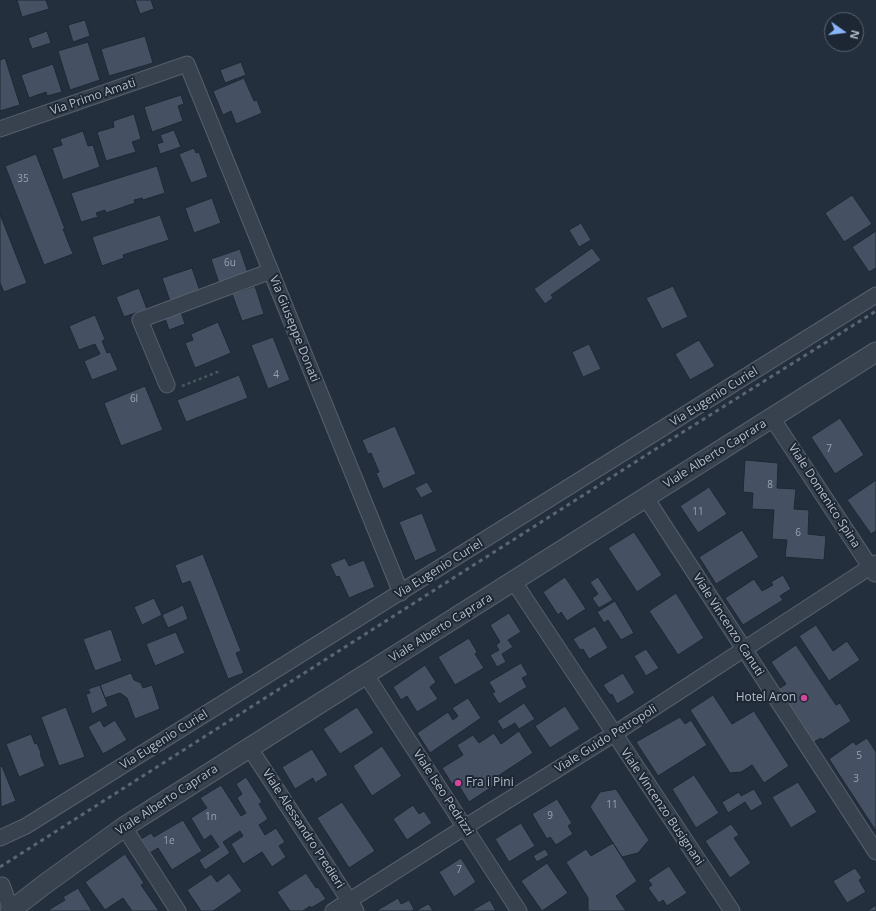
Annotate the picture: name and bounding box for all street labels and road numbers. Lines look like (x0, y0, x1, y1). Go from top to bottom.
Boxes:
street label: Via Primo Amati (48, 76, 138, 118)
street label: Via Giuseppe Donati (266, 274, 322, 384)
street label: Via Eugenio Curiel (668, 364, 760, 430)
street label: Viale Alberto Caprara (661, 416, 769, 492)
street label: Viale Domenico Spina (785, 441, 863, 551)
street label: Via Eugenio Curiel (393, 536, 485, 602)
street label: Viale Vincenzo Canuti (689, 571, 767, 679)
street label: Viale Alberto Caprara (387, 590, 495, 666)
street label: Viale Guido Petropoli (552, 702, 660, 776)
street label: Via Eugenio Curiel (118, 707, 210, 773)
street label: Viale Vincenzo Busignani (617, 746, 707, 868)
street label: Viale Iseo Pedrizzi (410, 747, 476, 839)
street label: Viale Alberto Caprara (113, 762, 221, 838)
street label: Viale Alessandro Predieri (259, 767, 347, 891)

